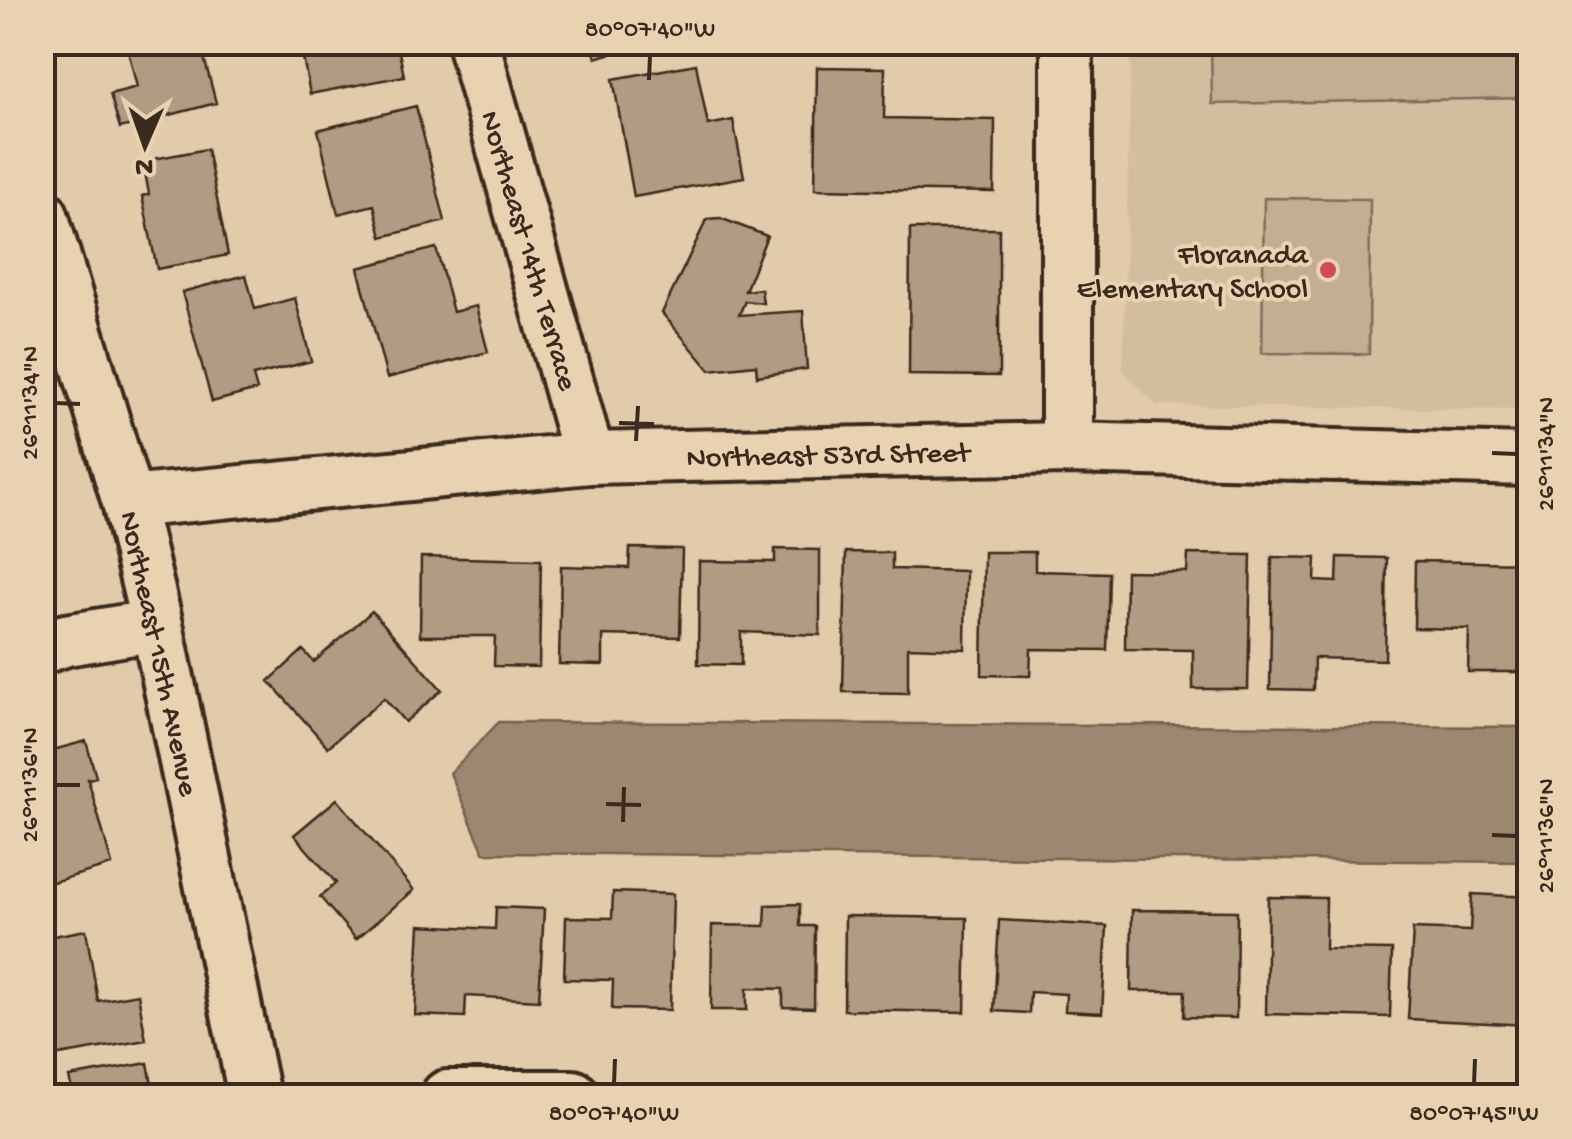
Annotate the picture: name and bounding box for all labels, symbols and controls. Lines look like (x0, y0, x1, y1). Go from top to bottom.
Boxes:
text: 80°07'40"W (585, 17, 715, 46)
north arrow (95, 95, 195, 195)
street label: Northeast 14th Terrace (470, 107, 583, 395)
text: N (135, 149, 154, 182)
place label: Floranada Elementary School (1077, 240, 1309, 309)
marker: Floranada Elementary School (1317, 259, 1339, 281)
text: 26°11'34"N (18, 346, 47, 460)
text: 26°11'34"N (1534, 397, 1563, 511)
street label: Northeast 53rd Street (686, 437, 973, 477)
street label: Northeast 15th Avenue (109, 508, 204, 800)
text: 26°11'36"N (18, 727, 47, 843)
text: 26°11'36"N (1534, 778, 1563, 894)
text: 80°07'40"W (549, 1101, 679, 1130)
text: 80°07'45"W (1409, 1101, 1539, 1130)

